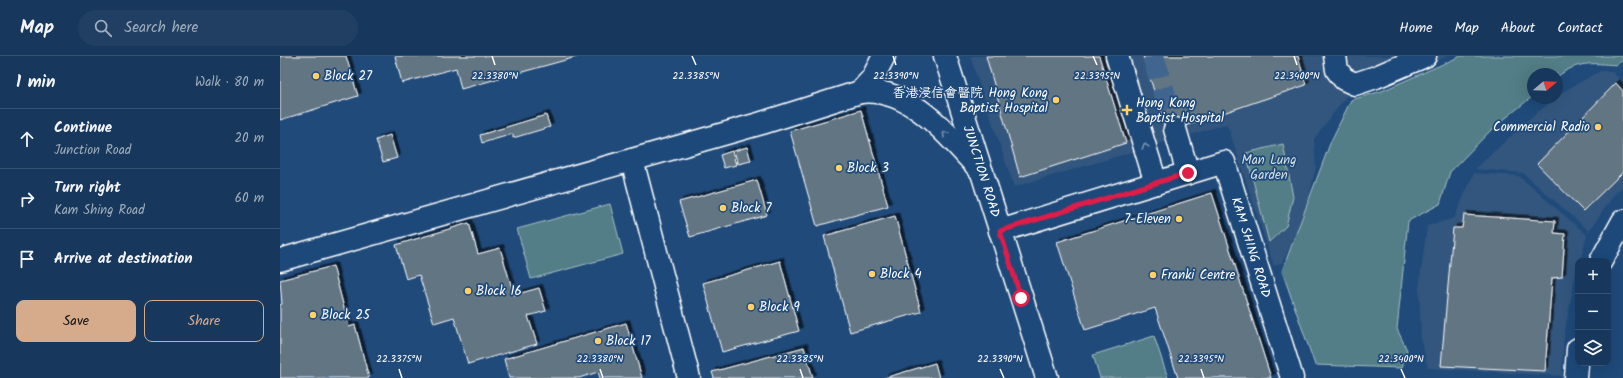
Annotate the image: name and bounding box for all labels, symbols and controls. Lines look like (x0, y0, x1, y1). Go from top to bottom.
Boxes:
search box (78, 10, 358, 46)
text: Map (20, 13, 54, 43)
text: Search here (124, 16, 198, 40)
icon: search (92, 17, 114, 39)
text: Home (1399, 17, 1433, 39)
text: Map (1455, 17, 1479, 39)
text: About (1501, 17, 1535, 39)
text: Contact (1557, 17, 1603, 39)
place label: Block 27 (324, 66, 373, 87)
text: 22.3380°N (472, 68, 519, 84)
text: 22.3385°N (673, 68, 720, 84)
text: 22.3390°N (873, 68, 919, 84)
text: 22.3395°N (1074, 68, 1120, 84)
text: 22.3400°N (1274, 68, 1320, 84)
north arrow (1527, 68, 1563, 104)
text: 1 min (16, 69, 55, 96)
marker: Block 27 (311, 71, 321, 81)
text: Walk · 80 m (195, 72, 264, 93)
place label: 香港浸信會醫院 Hong Kong Baptist Hospital (892, 83, 1048, 119)
place label: Hong Kong Baptist Hospital (1136, 93, 1224, 129)
marker: 香港浸信會醫院 Hong Kong Baptist Hospital (1051, 95, 1061, 105)
marker: Hong Kong Baptist Hospital (1121, 104, 1133, 116)
text: Continue (54, 116, 112, 140)
place label: Commercial Radio (1493, 117, 1590, 138)
marker: Commercial Radio (1593, 122, 1603, 132)
street label: JUNCTION ROAD (957, 123, 1006, 220)
icon: ahead (16, 128, 38, 150)
text: 20 m (234, 128, 264, 149)
one-way arrow (942, 131, 950, 139)
text: Junction Road (54, 140, 131, 161)
one-way arrow (1141, 142, 1149, 149)
park label: Man Lung Garden (1242, 150, 1296, 186)
place label: Block 3 (847, 158, 889, 179)
marker: Block 3 (834, 163, 844, 173)
route end (1179, 164, 1197, 182)
text: Turn right (54, 176, 121, 200)
icon: right (16, 188, 38, 210)
text: 60 m (235, 188, 264, 209)
street label: KAM SHING ROAD (1225, 194, 1277, 301)
place label: Block 7 (731, 198, 772, 219)
text: Kam Shing Road (54, 200, 145, 221)
marker: Block 7 (718, 203, 728, 213)
place label: 7-Eleven (1124, 209, 1171, 230)
marker: 7-Eleven (1174, 214, 1184, 224)
text: Arrive at destination (54, 247, 193, 271)
icon: arrive (16, 248, 38, 270)
map controls (1575, 258, 1611, 366)
button: + (1575, 258, 1611, 294)
place label: Block 4 (880, 264, 922, 285)
place label: Franki Centre (1161, 265, 1235, 286)
marker: Block 4 (867, 269, 877, 279)
marker: Franki Centre (1148, 270, 1158, 280)
place label: Block 16 (476, 281, 522, 302)
marker: Block 16 (463, 286, 473, 296)
route start (1012, 289, 1030, 307)
button: − (1575, 294, 1611, 330)
place label: Block 9 (759, 297, 800, 318)
button: Save (16, 300, 136, 342)
button: Share (144, 300, 264, 342)
marker: Block 9 (746, 302, 756, 312)
place label: Block 25 (321, 305, 371, 326)
marker: Block 25 (308, 310, 318, 320)
button: layers (1575, 330, 1611, 366)
place label: Block 17 (606, 331, 652, 352)
marker: Block 17 (593, 336, 603, 346)
text: 22.3375°N (376, 351, 422, 367)
text: 22.3380°N (577, 351, 624, 367)
text: 22.3385°N (777, 351, 824, 367)
text: 22.3390°N (977, 351, 1023, 367)
text: 22.3395°N (1178, 351, 1224, 367)
text: 22.3400°N (1378, 351, 1424, 367)

